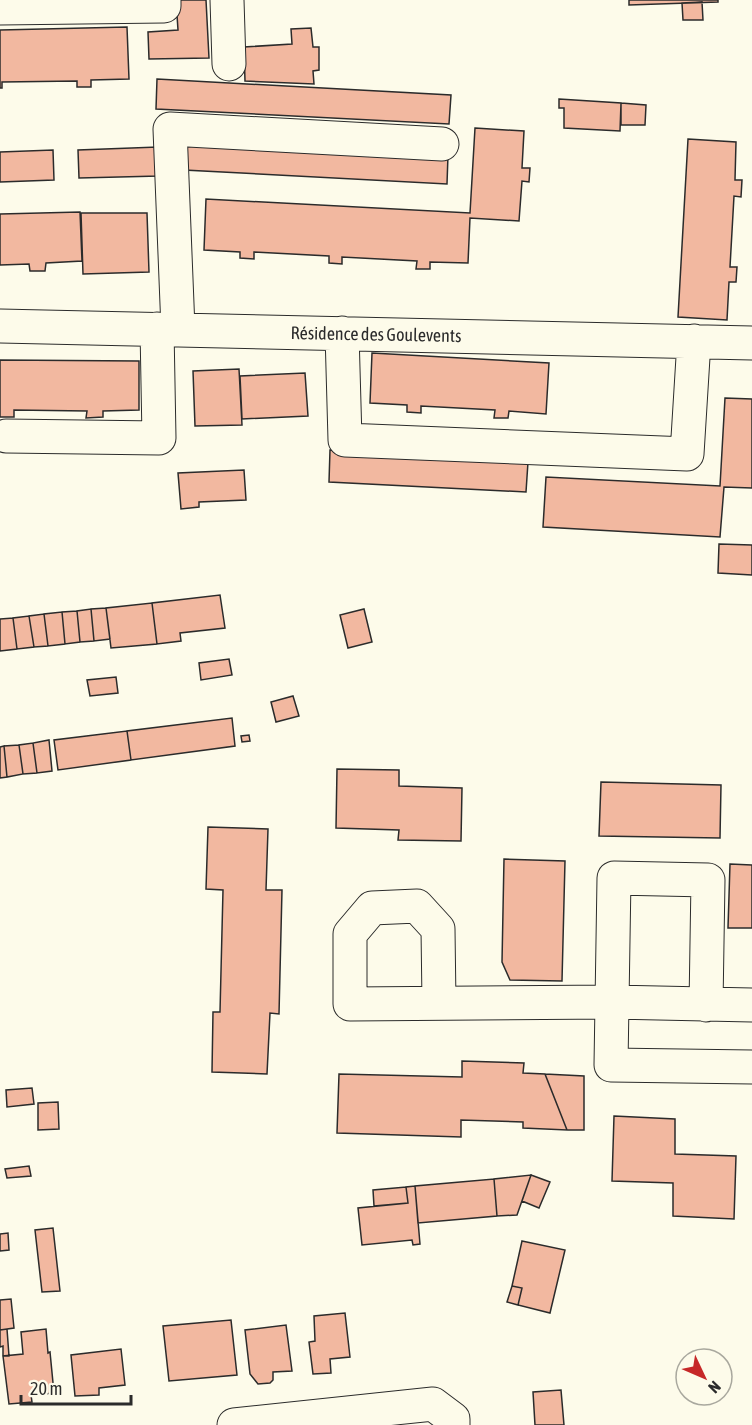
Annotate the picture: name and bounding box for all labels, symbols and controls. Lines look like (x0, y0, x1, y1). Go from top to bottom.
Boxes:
street label: Résidence des Goulevents (290, 322, 462, 346)
north arrow (674, 1347, 734, 1407)
scale bar (21, 1368, 130, 1406)
text: 20 m (30, 1378, 62, 1399)
text: N (705, 1378, 725, 1397)

